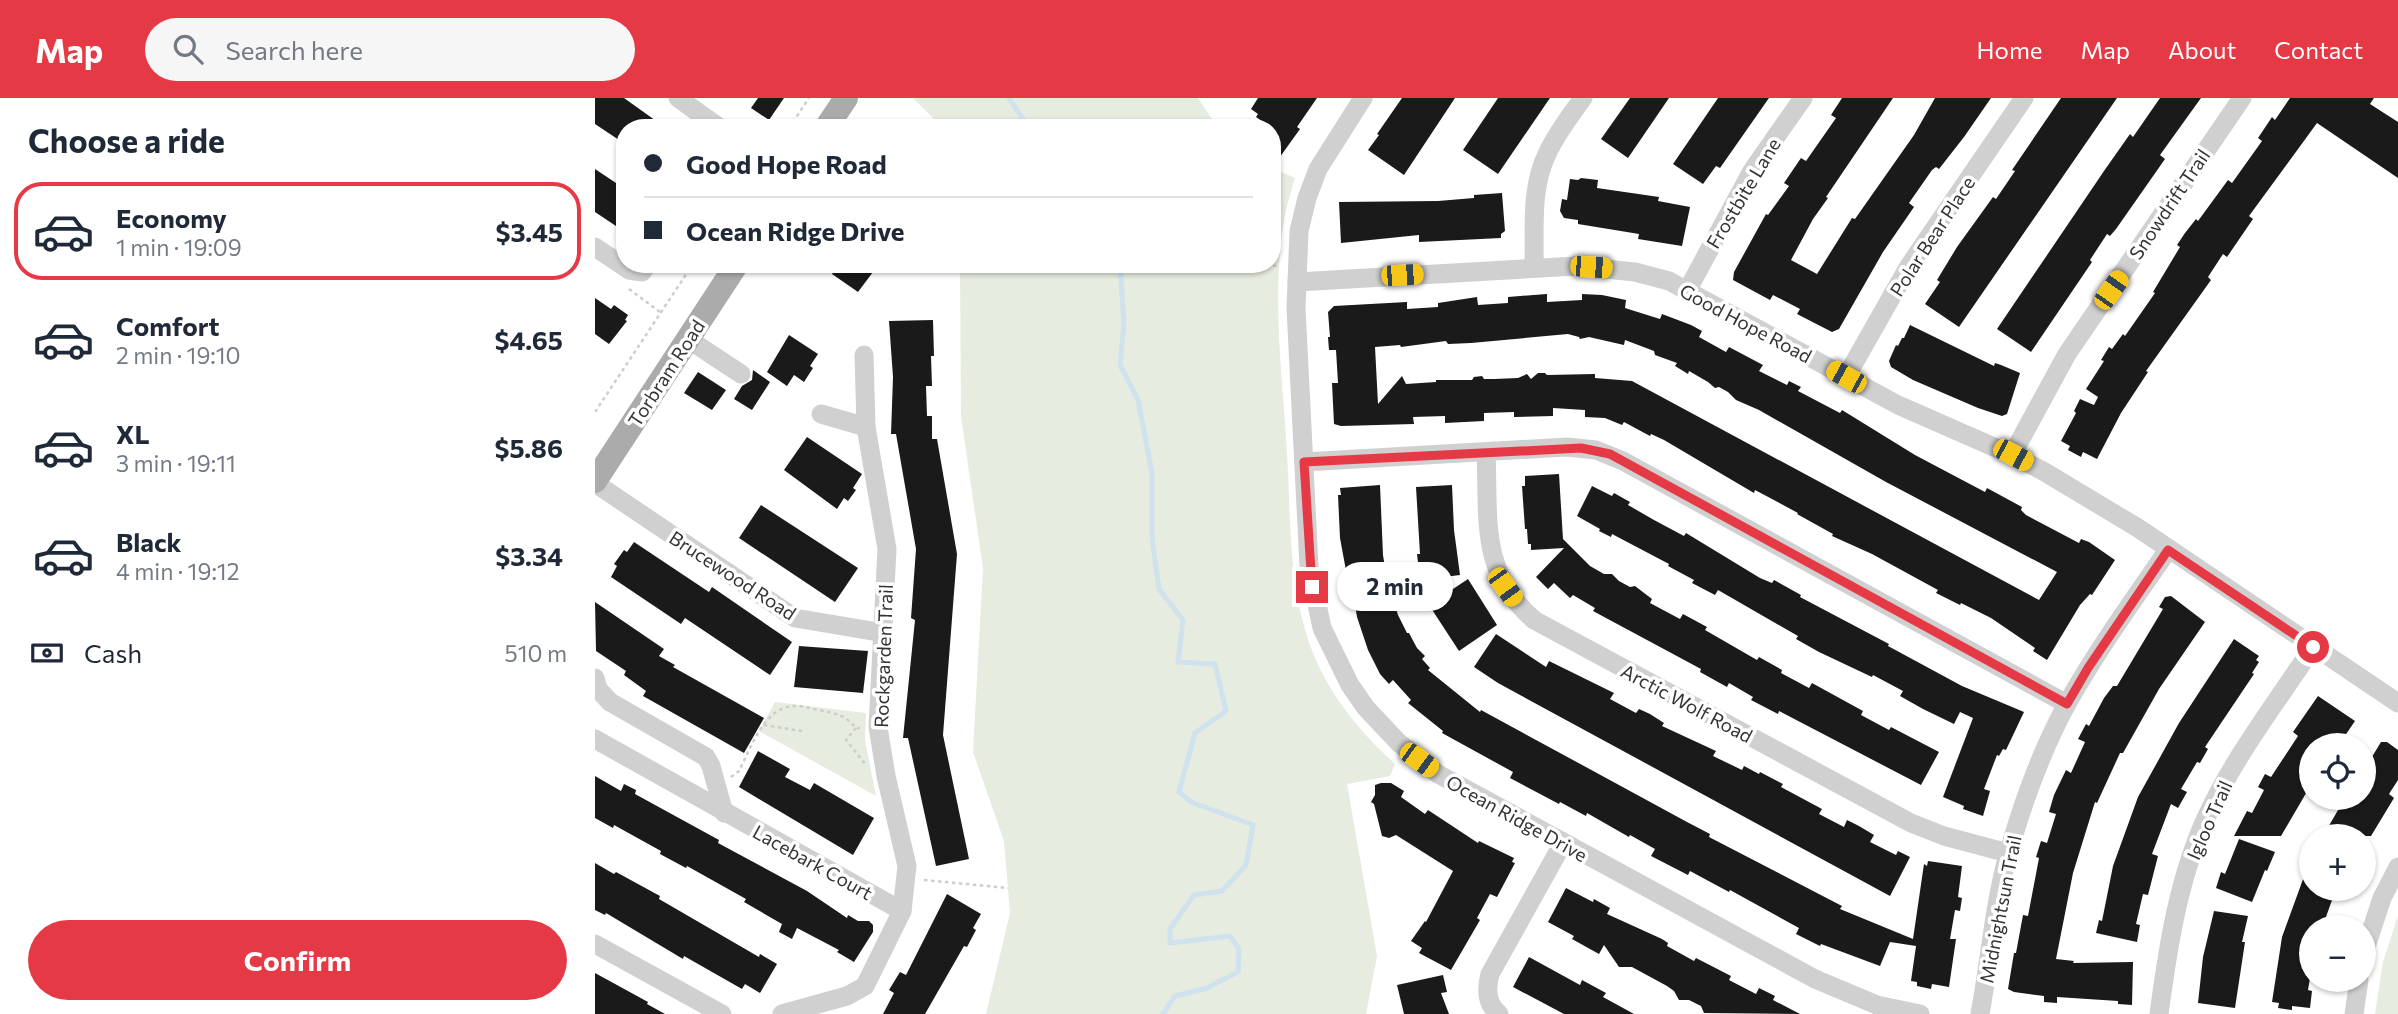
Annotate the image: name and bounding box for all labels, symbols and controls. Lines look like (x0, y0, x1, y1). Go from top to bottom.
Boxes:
search box (145, 18, 635, 81)
text: Map (35, 29, 103, 70)
icon: search (169, 30, 207, 68)
text: Search here (225, 34, 363, 65)
text: Home (1977, 35, 2043, 64)
text: Map (2081, 35, 2130, 64)
text: About (2168, 35, 2236, 64)
text: Contact (2274, 35, 2363, 64)
text: Choose a ride (28, 120, 225, 160)
street label: Frostbite Lane (1701, 134, 1785, 252)
street label: Snowdrift Trail (2124, 144, 2214, 264)
text: Good Hope Road (686, 148, 887, 179)
street label: Polar Bear Place (1885, 172, 1979, 300)
icon: car (32, 200, 95, 263)
text: Economy (116, 202, 227, 233)
text: Ocean Ridge Drive (686, 215, 905, 246)
text: $3.45 (495, 216, 563, 247)
text: 1 min · 19:09 (116, 233, 242, 261)
car (1570, 255, 1613, 279)
car (1381, 263, 1424, 287)
car (2091, 267, 2132, 313)
street label: Good Hope Road (1676, 279, 1816, 367)
icon: car (32, 308, 95, 371)
text: Comfort (116, 310, 219, 341)
street label: Torbram Road (623, 315, 709, 431)
text: $4.65 (494, 324, 563, 355)
text: 2 min · 19:10 (116, 341, 241, 369)
car (1823, 358, 1870, 396)
icon: car (32, 416, 95, 479)
text: XL (116, 418, 150, 449)
text: $5.86 (495, 432, 563, 463)
car (1990, 436, 2037, 474)
text: 3 min · 19:11 (116, 449, 236, 477)
icon: car (32, 524, 95, 587)
text: Black (116, 526, 182, 557)
street label: Brucewood Road (665, 526, 801, 624)
text: $3.34 (495, 540, 563, 571)
text: 4 min · 19:12 (116, 557, 239, 585)
callout: 2 min (1337, 562, 1452, 612)
car (1485, 564, 1526, 610)
route end (1296, 571, 1328, 603)
text: 2 min (1366, 572, 1424, 600)
street label: Rockgarden Trail (869, 584, 897, 728)
route start (2297, 631, 2329, 663)
icon: cash (28, 634, 66, 672)
text: Cash (84, 637, 142, 668)
text: 510 m (504, 639, 567, 667)
street label: Arctic Wolf Road (1617, 659, 1757, 747)
map controls (2299, 733, 2376, 992)
button: locate (2299, 733, 2376, 810)
car (1396, 739, 1443, 781)
street label: Ocean Ridge Drive (1442, 770, 1592, 866)
street label: Igloo Trail (2181, 777, 2237, 863)
street label: Lacebark Court (749, 820, 877, 904)
button: + (2299, 824, 2376, 901)
street label: Midnightsun Trail (1974, 833, 2026, 985)
button: − (2299, 915, 2376, 992)
button: Confirm (28, 920, 567, 1000)

